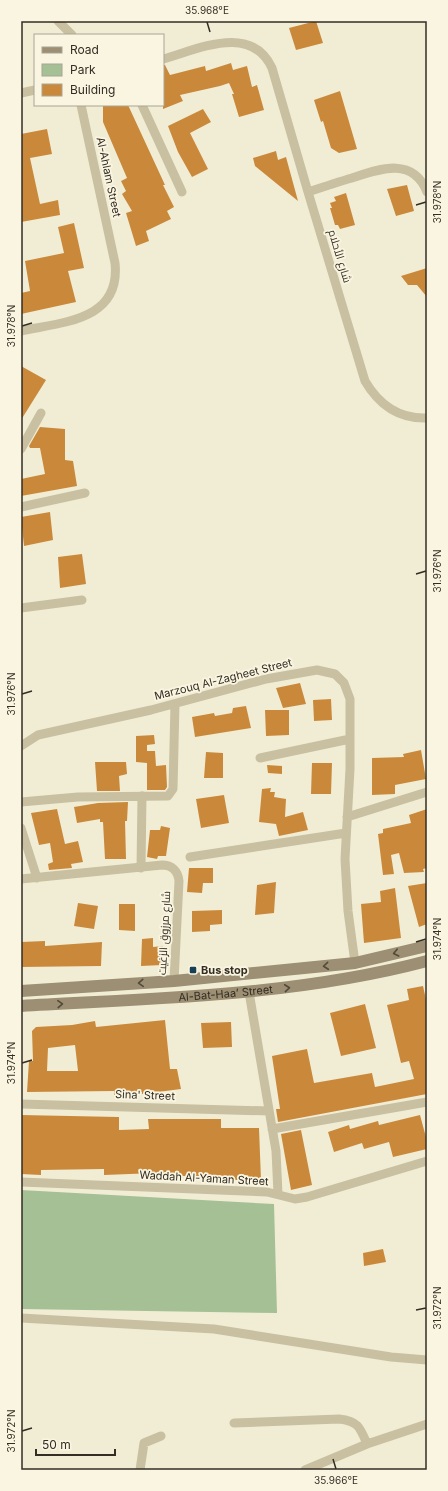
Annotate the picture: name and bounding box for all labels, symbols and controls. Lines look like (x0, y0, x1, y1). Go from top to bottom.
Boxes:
text: 35.968°E (185, 4, 229, 16)
legend (34, 34, 164, 106)
text: Road (70, 42, 99, 57)
text: Park (70, 62, 96, 77)
text: Building (70, 82, 115, 97)
street label: Al-Ahlam Street (94, 136, 124, 219)
text: 31.978°N (431, 181, 443, 223)
street label: شارع الأحلام (324, 228, 355, 285)
text: 31.978°N (5, 305, 17, 347)
text: 31.976°N (431, 550, 443, 592)
street label: Marzouq Al-Zagheet Street (153, 655, 294, 703)
text: 31.976°N (5, 673, 17, 715)
street label: شارع مرزوق الزغيت (155, 891, 174, 975)
text: 31.974°N (431, 918, 443, 960)
one-way arrow (393, 949, 399, 957)
one-way arrow (323, 961, 329, 970)
place label: Bus stop (201, 963, 248, 977)
marker: Bus stop (188, 965, 198, 975)
one-way arrow (138, 979, 144, 988)
street label: Al-Bat-Haa’ Street (178, 982, 274, 1004)
one-way arrow (284, 984, 290, 993)
one-way arrow (57, 999, 63, 1008)
text: 31.974°N (5, 1042, 17, 1084)
street label: Sina' Street (115, 1087, 176, 1103)
street label: Waddah Al-Yaman Street (139, 1168, 269, 1188)
text: 31.972°N (431, 1287, 443, 1329)
text: 31.972°N (5, 1410, 17, 1452)
scale bar (36, 1431, 115, 1457)
text: 50 m (42, 1437, 71, 1452)
text: 35.966°E (314, 1474, 358, 1486)

